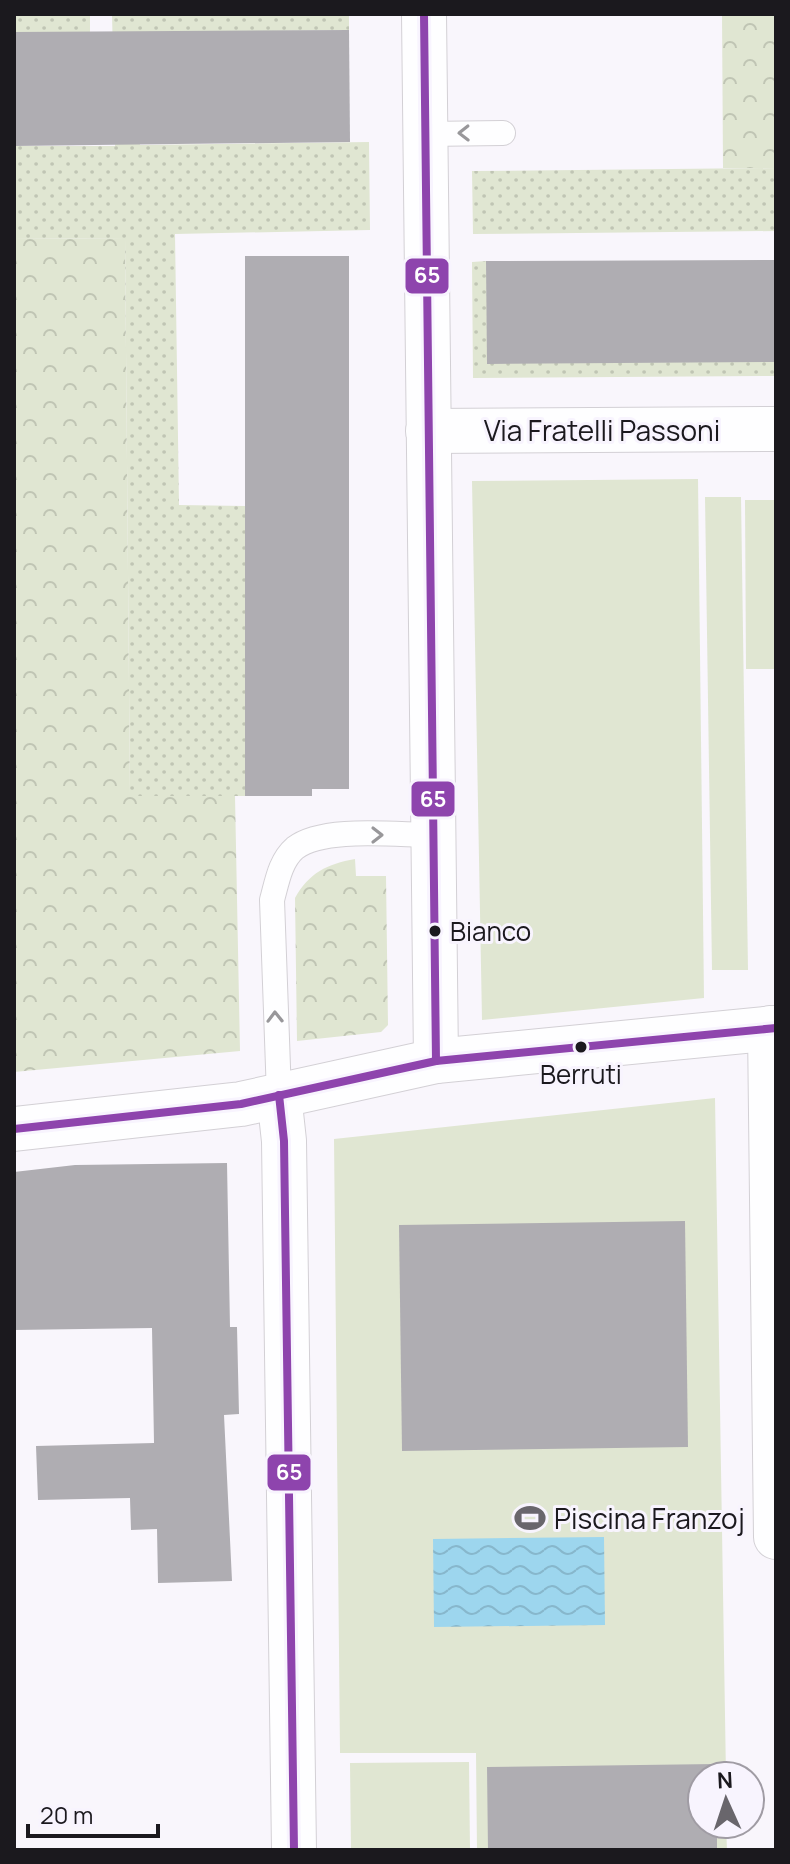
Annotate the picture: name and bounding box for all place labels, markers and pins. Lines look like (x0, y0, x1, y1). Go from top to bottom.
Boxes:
place label: Bianco (450, 913, 531, 949)
marker: Bianco (427, 923, 443, 939)
marker: Berruti (573, 1039, 589, 1055)
place label: Berruti (540, 1056, 622, 1092)
place label: Piscina Franzoj (554, 1499, 745, 1537)
sports icon: Piscina Franzoj (513, 1501, 547, 1535)

